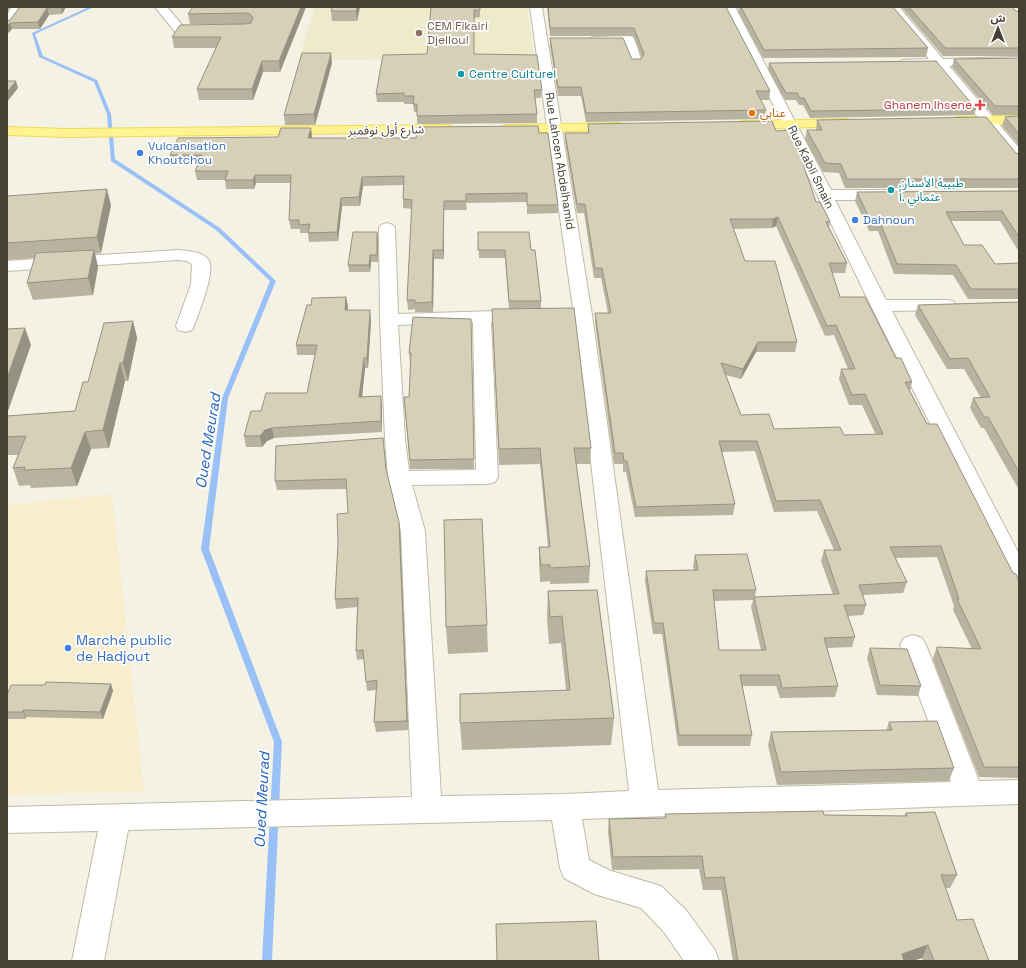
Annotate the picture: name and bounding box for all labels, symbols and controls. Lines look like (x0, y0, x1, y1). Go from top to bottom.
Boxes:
north arrow (978, 8, 1018, 48)
text: ش (990, 11, 1006, 25)
place label: CEM Fikairi Djelloul (427, 18, 488, 48)
marker: CEM Fikairi Djelloul (414, 28, 424, 38)
place label: Centre Culturel (469, 66, 556, 82)
marker: Centre Culturel (456, 69, 466, 79)
street label: Rue Lahcen Abdelhamid (541, 91, 579, 231)
place label: Ghanem Ihsene (884, 97, 972, 113)
marker: Ghanem Ihsene (975, 100, 985, 110)
place label: عنابي (760, 105, 786, 123)
marker: عنابي (747, 108, 757, 118)
street label: شارع أول نوفمبر (347, 121, 424, 140)
street label: Rue Kabli Smain (784, 123, 838, 211)
place label: Vulcanisation Khoutchou (148, 138, 226, 168)
marker: Vulcanisation Khoutchou (135, 148, 145, 158)
place label: طبيبة الأسنان عثماني .أ (899, 175, 964, 207)
marker: طبيبة الأسنان عثماني .أ (886, 185, 896, 195)
place label: Dahnoun (863, 212, 915, 228)
marker: Dahnoun (850, 215, 860, 225)
water label: Oued Meurad (191, 390, 225, 490)
place label: Marché public de Hadjout (76, 631, 172, 665)
marker: Marché public de Hadjout (63, 643, 73, 653)
water label: Oued Meurad (249, 749, 274, 848)

